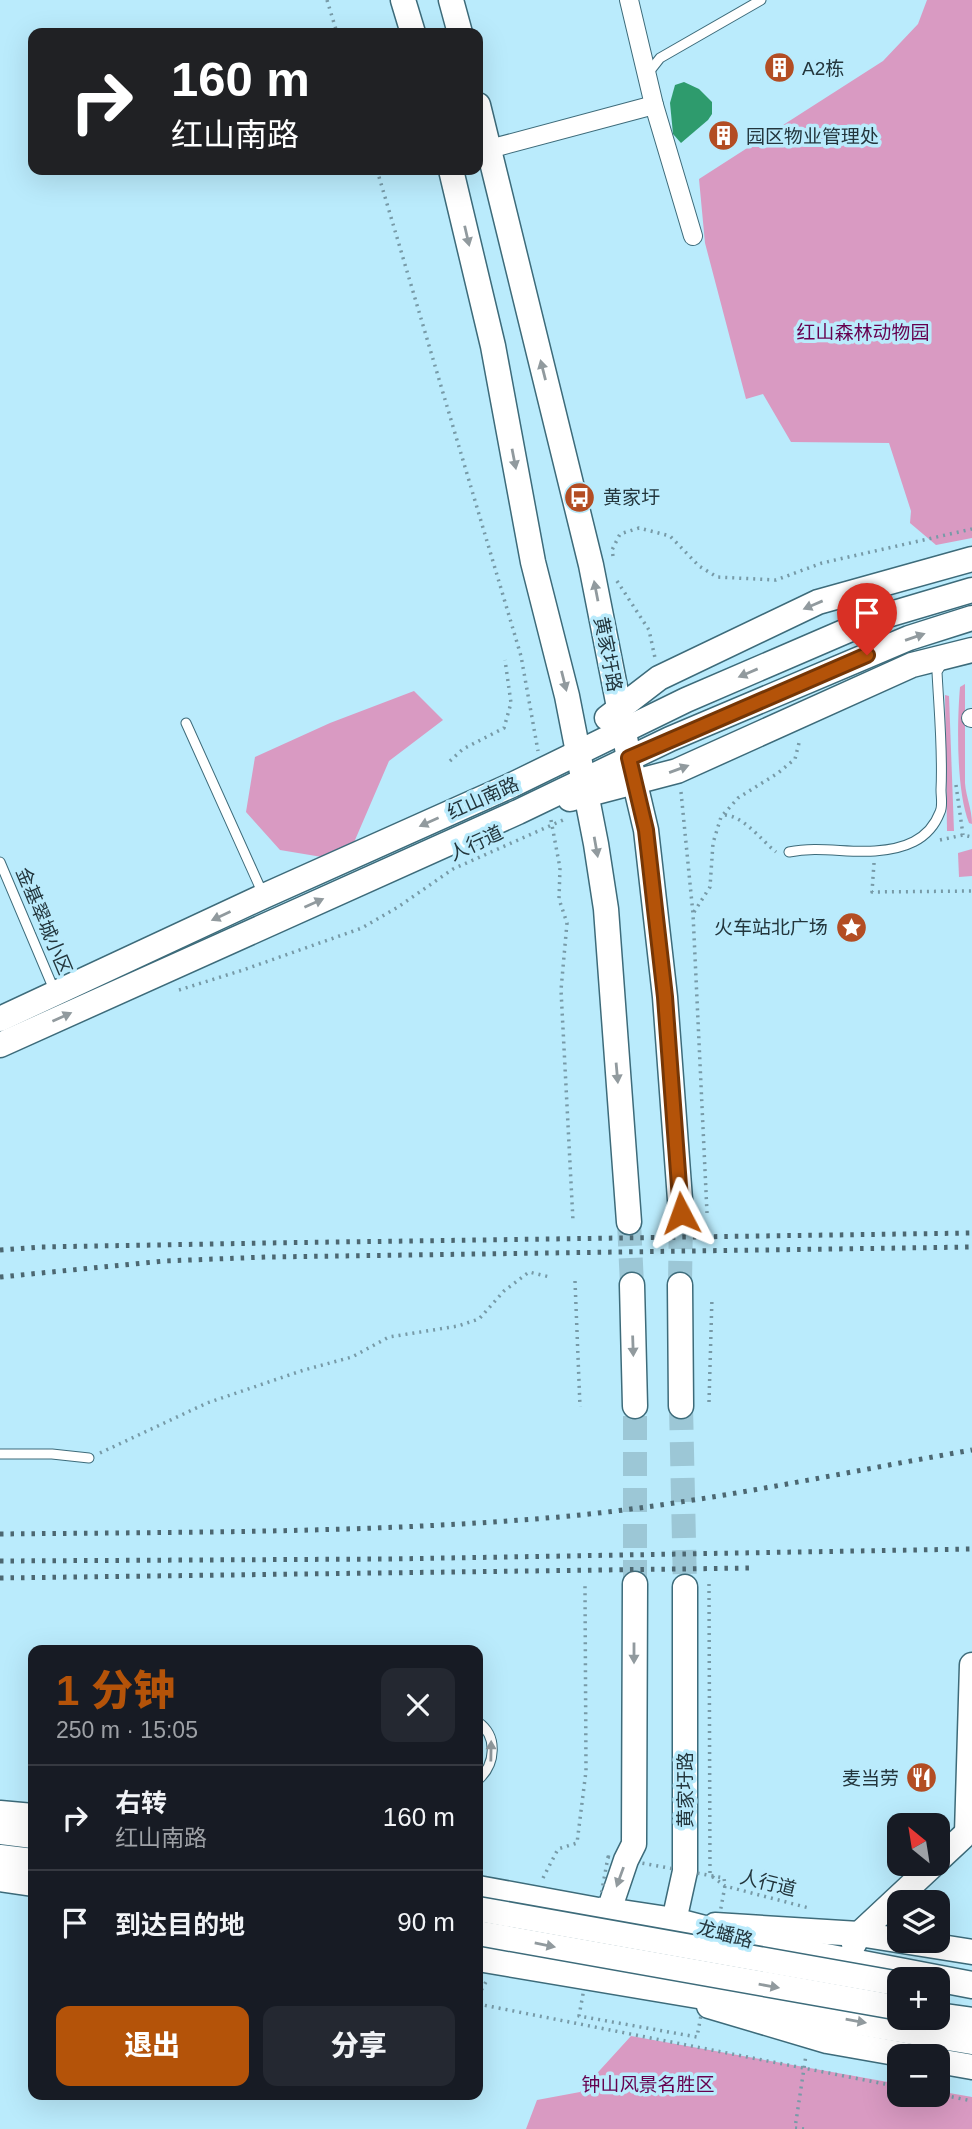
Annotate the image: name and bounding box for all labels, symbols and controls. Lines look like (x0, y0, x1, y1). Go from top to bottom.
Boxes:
building icon: A2栋 (762, 51, 796, 85)
text: 160 m (171, 52, 310, 106)
icon: right (56, 56, 147, 147)
place label: A2栋 (802, 58, 844, 79)
text: 红山南路 (171, 117, 299, 153)
building icon: 园区物业管理处 (706, 119, 740, 153)
place label: 园区物业管理处 (746, 126, 879, 147)
one-way arrow (462, 225, 473, 247)
park label: 红山森林动物园 (796, 322, 930, 343)
one-way arrow (537, 359, 548, 381)
one-way arrow (508, 448, 519, 470)
bus stop icon: 黄家圩 (563, 480, 597, 514)
place label: 黄家圩 (603, 487, 660, 508)
one-way arrow (590, 580, 601, 602)
pin (837, 583, 897, 655)
icon: arrive (848, 594, 886, 632)
one-way arrow (802, 600, 823, 611)
street label: 黄家圩路 (590, 615, 626, 693)
one-way arrow (904, 631, 925, 641)
one-way arrow (737, 668, 758, 679)
one-way arrow (559, 670, 570, 692)
one-way arrow (668, 764, 689, 775)
street label: 红山南路 (444, 773, 522, 823)
one-way arrow (419, 816, 439, 828)
street label: 人行道 (446, 821, 506, 865)
one-way arrow (591, 836, 602, 858)
street label: 金基翠城小区 (12, 864, 76, 978)
one-way arrow (304, 897, 325, 908)
place icon: 火车站北广场 (834, 910, 868, 944)
one-way arrow (211, 911, 232, 922)
place label: 火车站北广场 (714, 917, 828, 938)
one-way arrow (52, 1011, 72, 1023)
one-way arrow (612, 1063, 623, 1085)
position arrow (644, 1176, 718, 1250)
one-way arrow (628, 1335, 639, 1357)
one-way arrow (629, 1642, 640, 1664)
text: 1 分钟 (56, 1667, 175, 1714)
button: close (381, 1668, 455, 1742)
text: 250 m · 15:05 (56, 1717, 198, 1743)
one-way arrow (485, 1739, 497, 1761)
street label: 黄家圩路 (675, 1752, 696, 1828)
restaurant icon: 麦当劳 (905, 1761, 939, 1795)
place label: 麦当劳 (842, 1768, 899, 1789)
text: 右转 (115, 1788, 167, 1818)
icon: right (56, 1799, 94, 1837)
text: 160 m (383, 1802, 455, 1832)
north arrow (887, 1813, 950, 1876)
map controls (887, 1813, 950, 2107)
text: 红山南路 (115, 1825, 207, 1851)
street label: 人行道 (738, 1866, 798, 1900)
one-way arrow (614, 1867, 625, 1888)
button: layers (887, 1890, 950, 1953)
icon: arrive (56, 1904, 94, 1942)
text: 90 m (397, 1907, 455, 1937)
text: 到达目的地 (115, 1910, 245, 1940)
street label: 龙蟠路 (695, 1916, 755, 1952)
one-way arrow (534, 1940, 556, 1951)
button: + (887, 1967, 950, 2030)
one-way arrow (758, 1980, 780, 1991)
button: 退出 (56, 2006, 249, 2086)
button: 分享 (263, 2006, 455, 2086)
one-way arrow (845, 2016, 867, 2027)
button: − (887, 2044, 950, 2107)
park label: 钟山风景名胜区 (581, 2074, 715, 2095)

